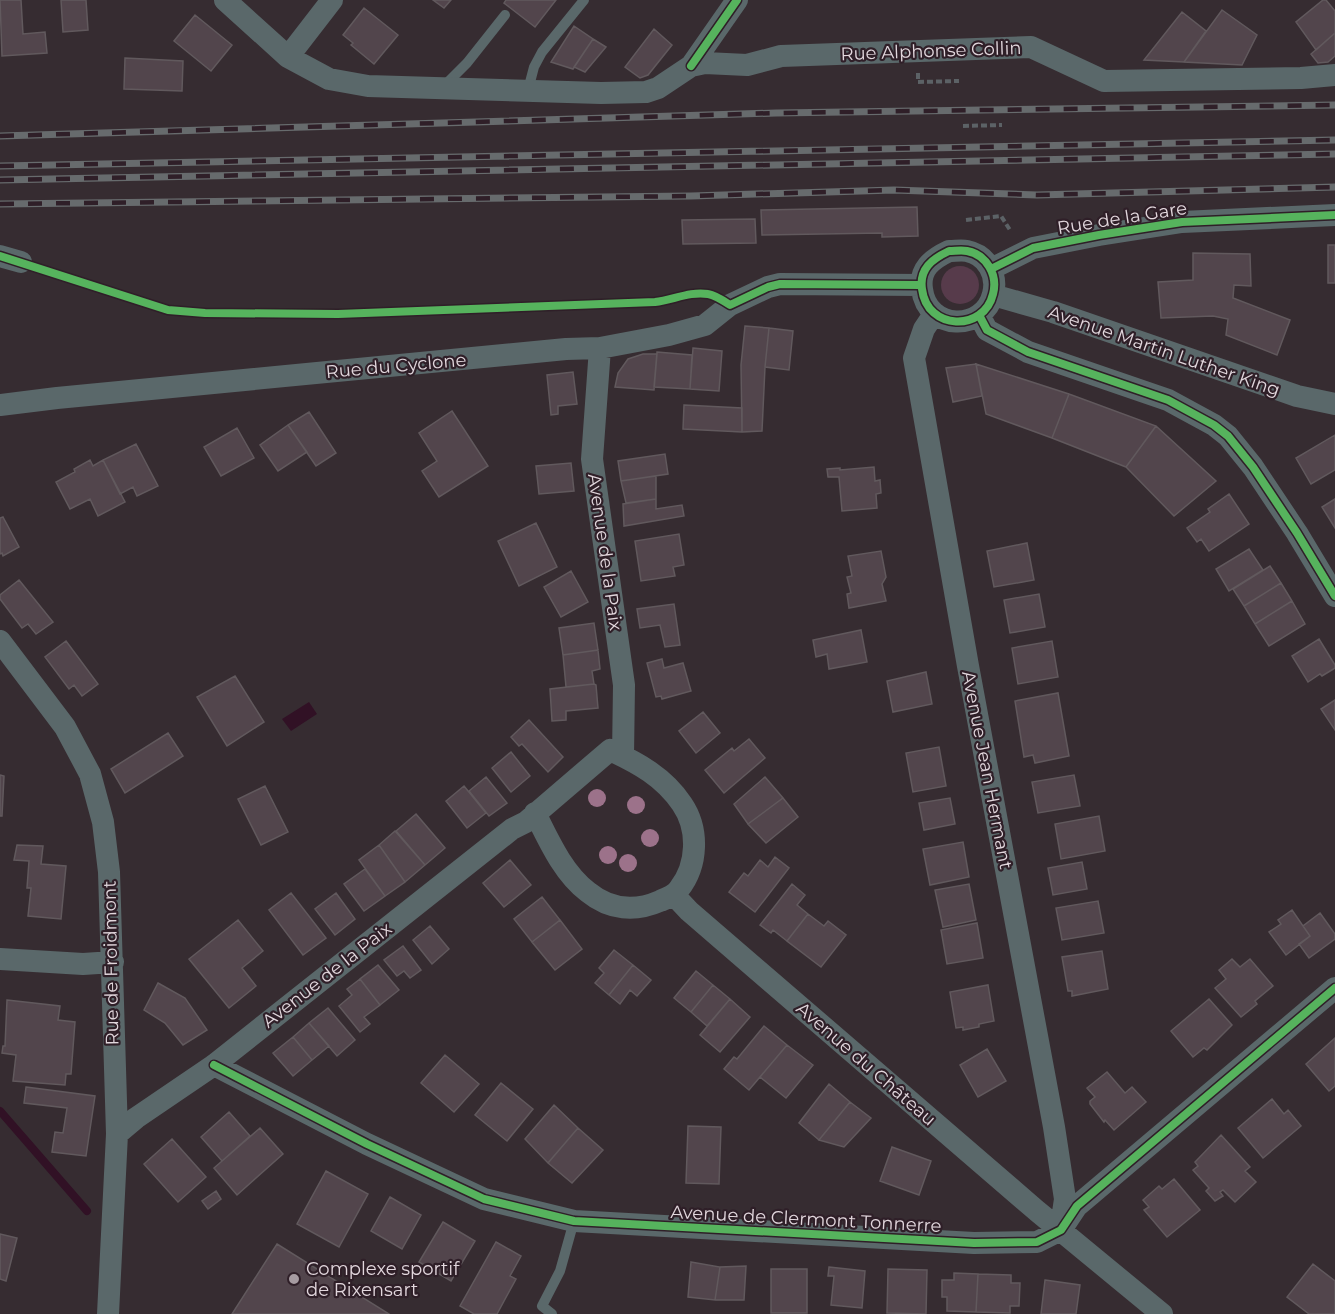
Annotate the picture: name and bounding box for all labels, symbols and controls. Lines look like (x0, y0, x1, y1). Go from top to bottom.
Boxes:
street label: Rue Alphonse Collin (840, 37, 1022, 65)
street label: Rue de la Gare (1056, 197, 1189, 239)
street label: Avenue Martin Luther King (1045, 301, 1283, 401)
street label: Rue du Cyclone (325, 349, 467, 383)
street label: Avenue de la Paix (583, 472, 627, 632)
street label: Avenue Jean Hermant (957, 669, 1017, 871)
street label: Rue de Froidmont (99, 880, 123, 1046)
street label: Avenue de la Paix (258, 917, 396, 1032)
street label: Avenue du Château (792, 997, 940, 1131)
street label: Avenue de Clermont Tonnerre (670, 1201, 942, 1237)
place label: Complexe sportif de Rixensart (306, 1258, 460, 1301)
marker: Complexe sportif de Rixensart (287, 1272, 301, 1286)

